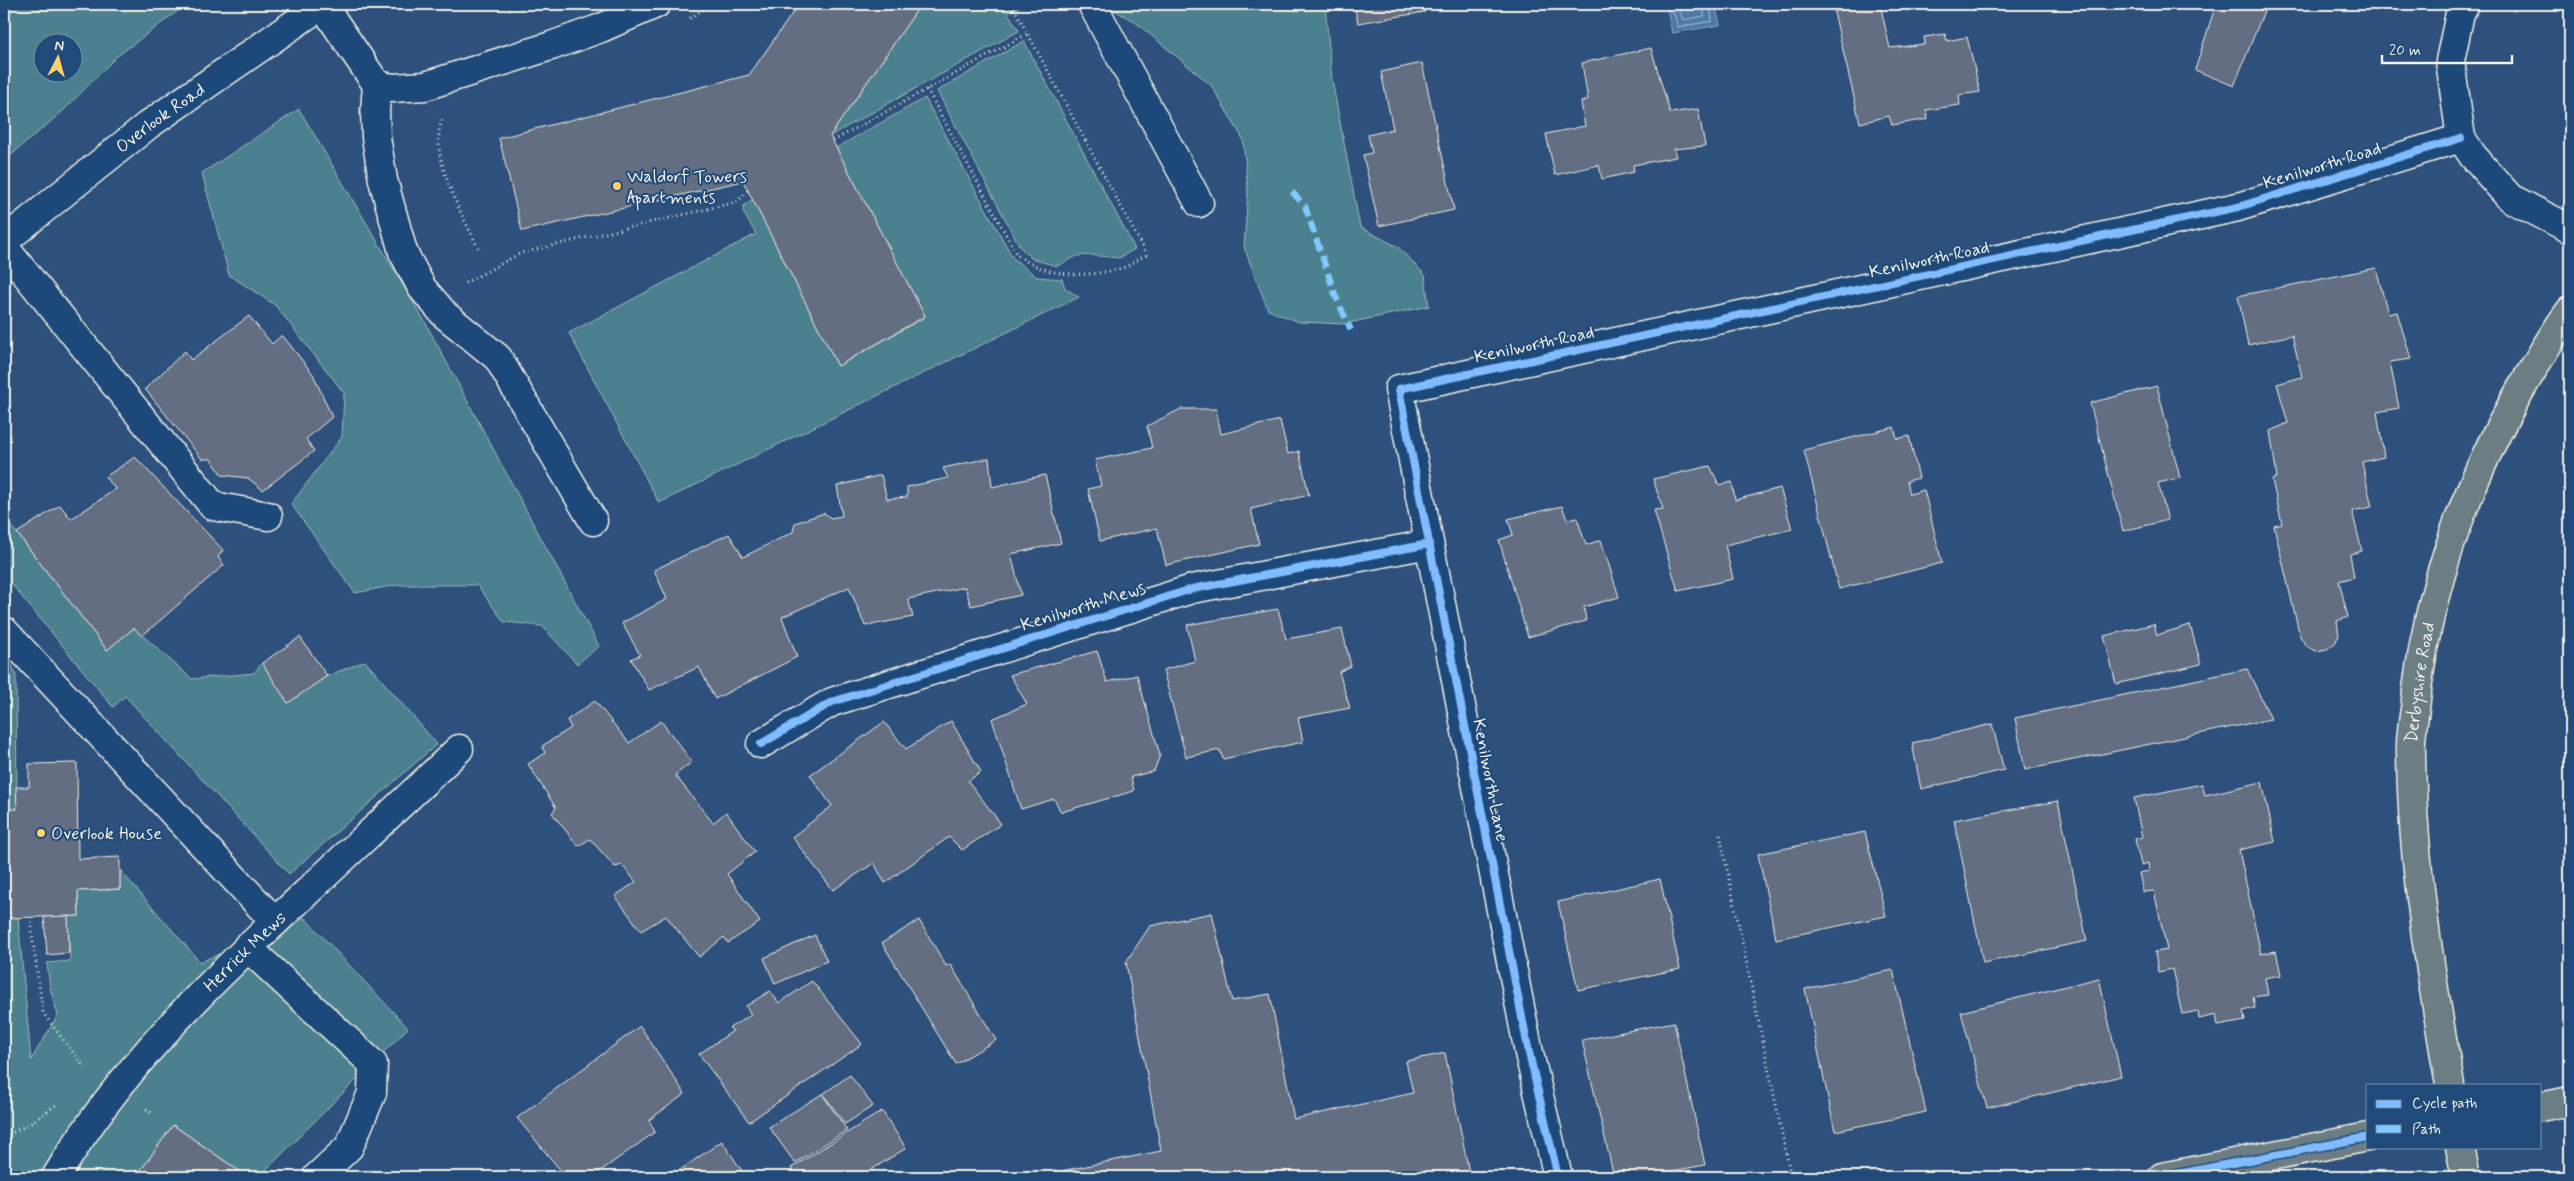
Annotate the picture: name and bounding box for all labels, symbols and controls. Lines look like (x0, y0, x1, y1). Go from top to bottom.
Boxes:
north arrow (32, 32, 82, 82)
scale bar (2382, 32, 2512, 64)
text: N (54, 37, 65, 56)
text: 20 m (2389, 41, 2421, 61)
street label: Overlook Road (111, 78, 210, 159)
street label: Kenilworth Road (2260, 137, 2384, 195)
place label: Waldorf Towers Apartments (627, 165, 747, 211)
marker: Waldorf Towers Apartments (611, 180, 623, 192)
street label: Kenilworth Road (1867, 236, 1992, 284)
street label: Kenilworth Road (1472, 321, 1597, 369)
street label: Kenilworth Mews (1018, 576, 1149, 637)
street label: Derbyshire Road (2400, 620, 2441, 743)
street label: Kenilworth Lane (1466, 717, 1514, 844)
place label: Overlook House (51, 822, 162, 846)
marker: Overlook House (35, 827, 47, 839)
street label: Herrick Mews (198, 906, 292, 998)
legend (2366, 1084, 2542, 1148)
text: Cycle path (2412, 1094, 2477, 1114)
text: Path (2412, 1120, 2441, 1140)

